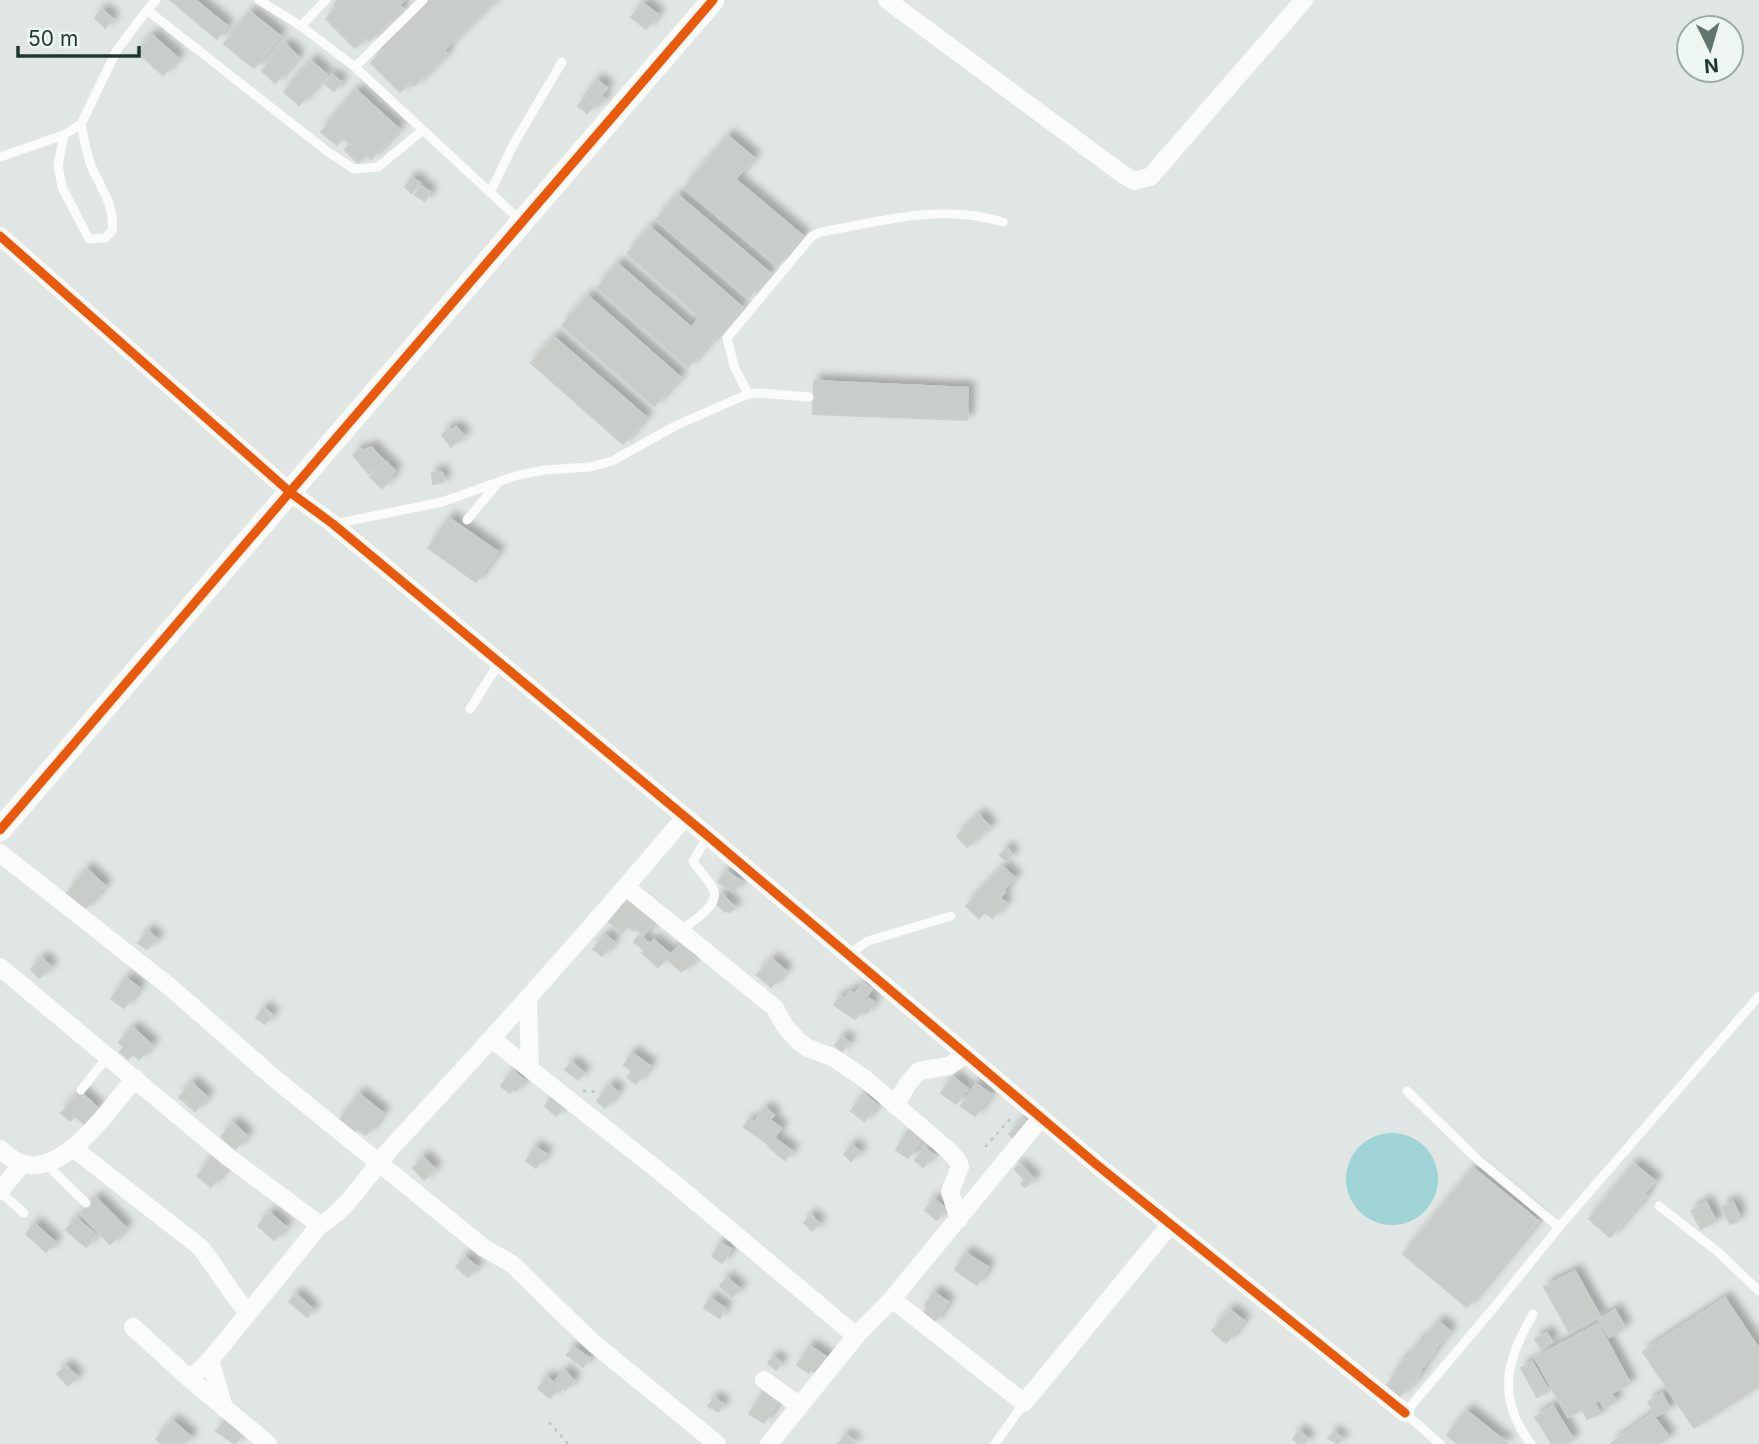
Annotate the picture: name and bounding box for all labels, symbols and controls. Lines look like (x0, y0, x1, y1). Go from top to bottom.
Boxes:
scale bar (18, 14, 138, 58)
north arrow (1675, 14, 1745, 84)
text: 50 m (28, 26, 78, 51)
text: N (1703, 53, 1720, 78)

